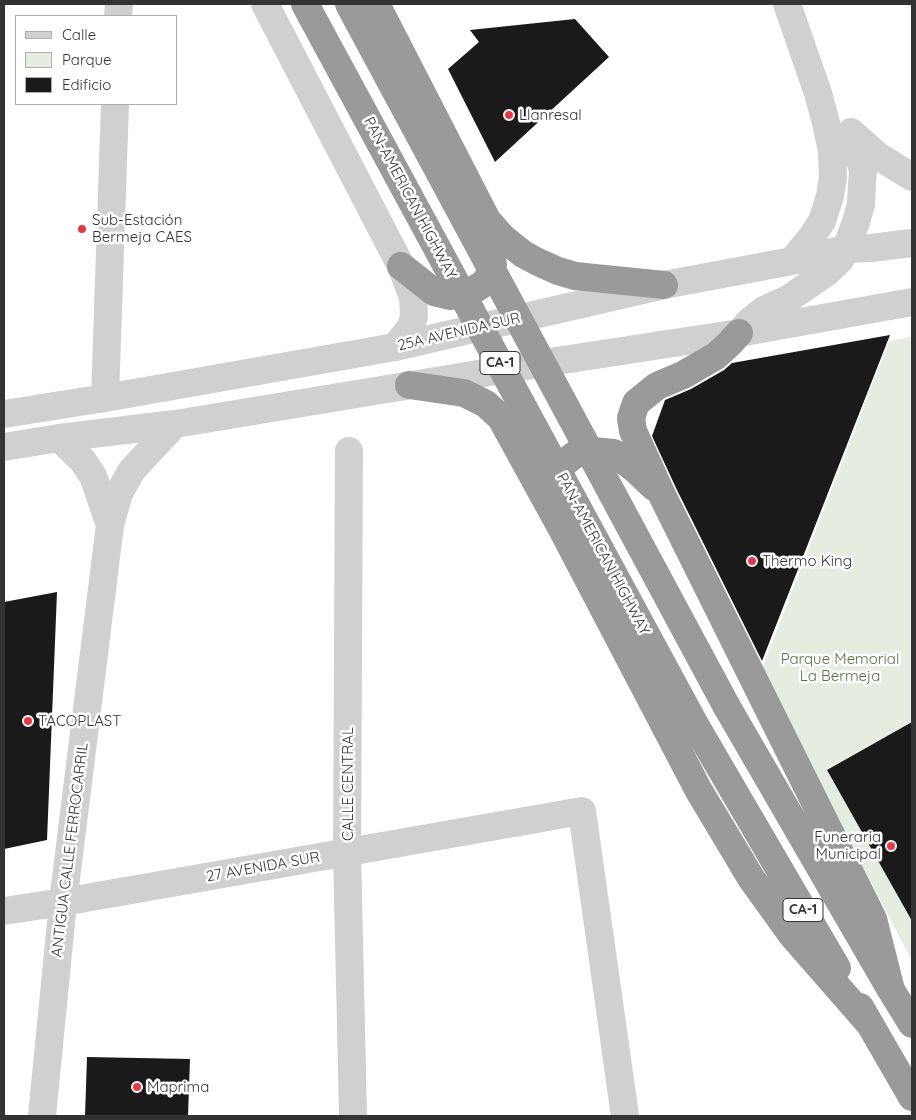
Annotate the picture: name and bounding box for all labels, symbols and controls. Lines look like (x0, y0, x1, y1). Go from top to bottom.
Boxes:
legend (15, 15, 178, 105)
text: Calle (62, 25, 96, 44)
text: Parque (62, 50, 112, 69)
text: Edificio (62, 75, 111, 94)
place label: Llanresal (519, 106, 582, 124)
marker: Llanresal (503, 109, 515, 121)
street label: PAN-AMERICAN HIGHWAY (360, 114, 460, 282)
place label: Sub-Estación Bermeja CAES (92, 211, 192, 246)
marker: Sub-Estación Bermeja CAES (76, 223, 88, 235)
street label: 25A AVENIDA SUR (396, 309, 522, 355)
road number: CA-1 (480, 352, 520, 374)
street label: PAN-AMERICAN HIGHWAY (553, 470, 653, 638)
place label: Thermo King (762, 552, 852, 570)
marker: Thermo King (746, 555, 758, 567)
park label: Parque Memorial La Bermeja (781, 650, 899, 685)
place label: TACOPLAST (38, 712, 121, 730)
marker: TACOPLAST (22, 715, 34, 727)
street label: CALLE CENTRAL (339, 727, 357, 841)
street label: ANTIGUA CALLE FERROCARRIL (48, 742, 92, 958)
place label: Funeraria Municipal (814, 828, 881, 863)
marker: Funeraria Municipal (885, 840, 897, 852)
street label: 27 AVENIDA SUR (205, 848, 321, 886)
road number: CA-1 (783, 898, 823, 922)
place label: Maprima (147, 1078, 209, 1096)
marker: Maprima (131, 1081, 143, 1093)

